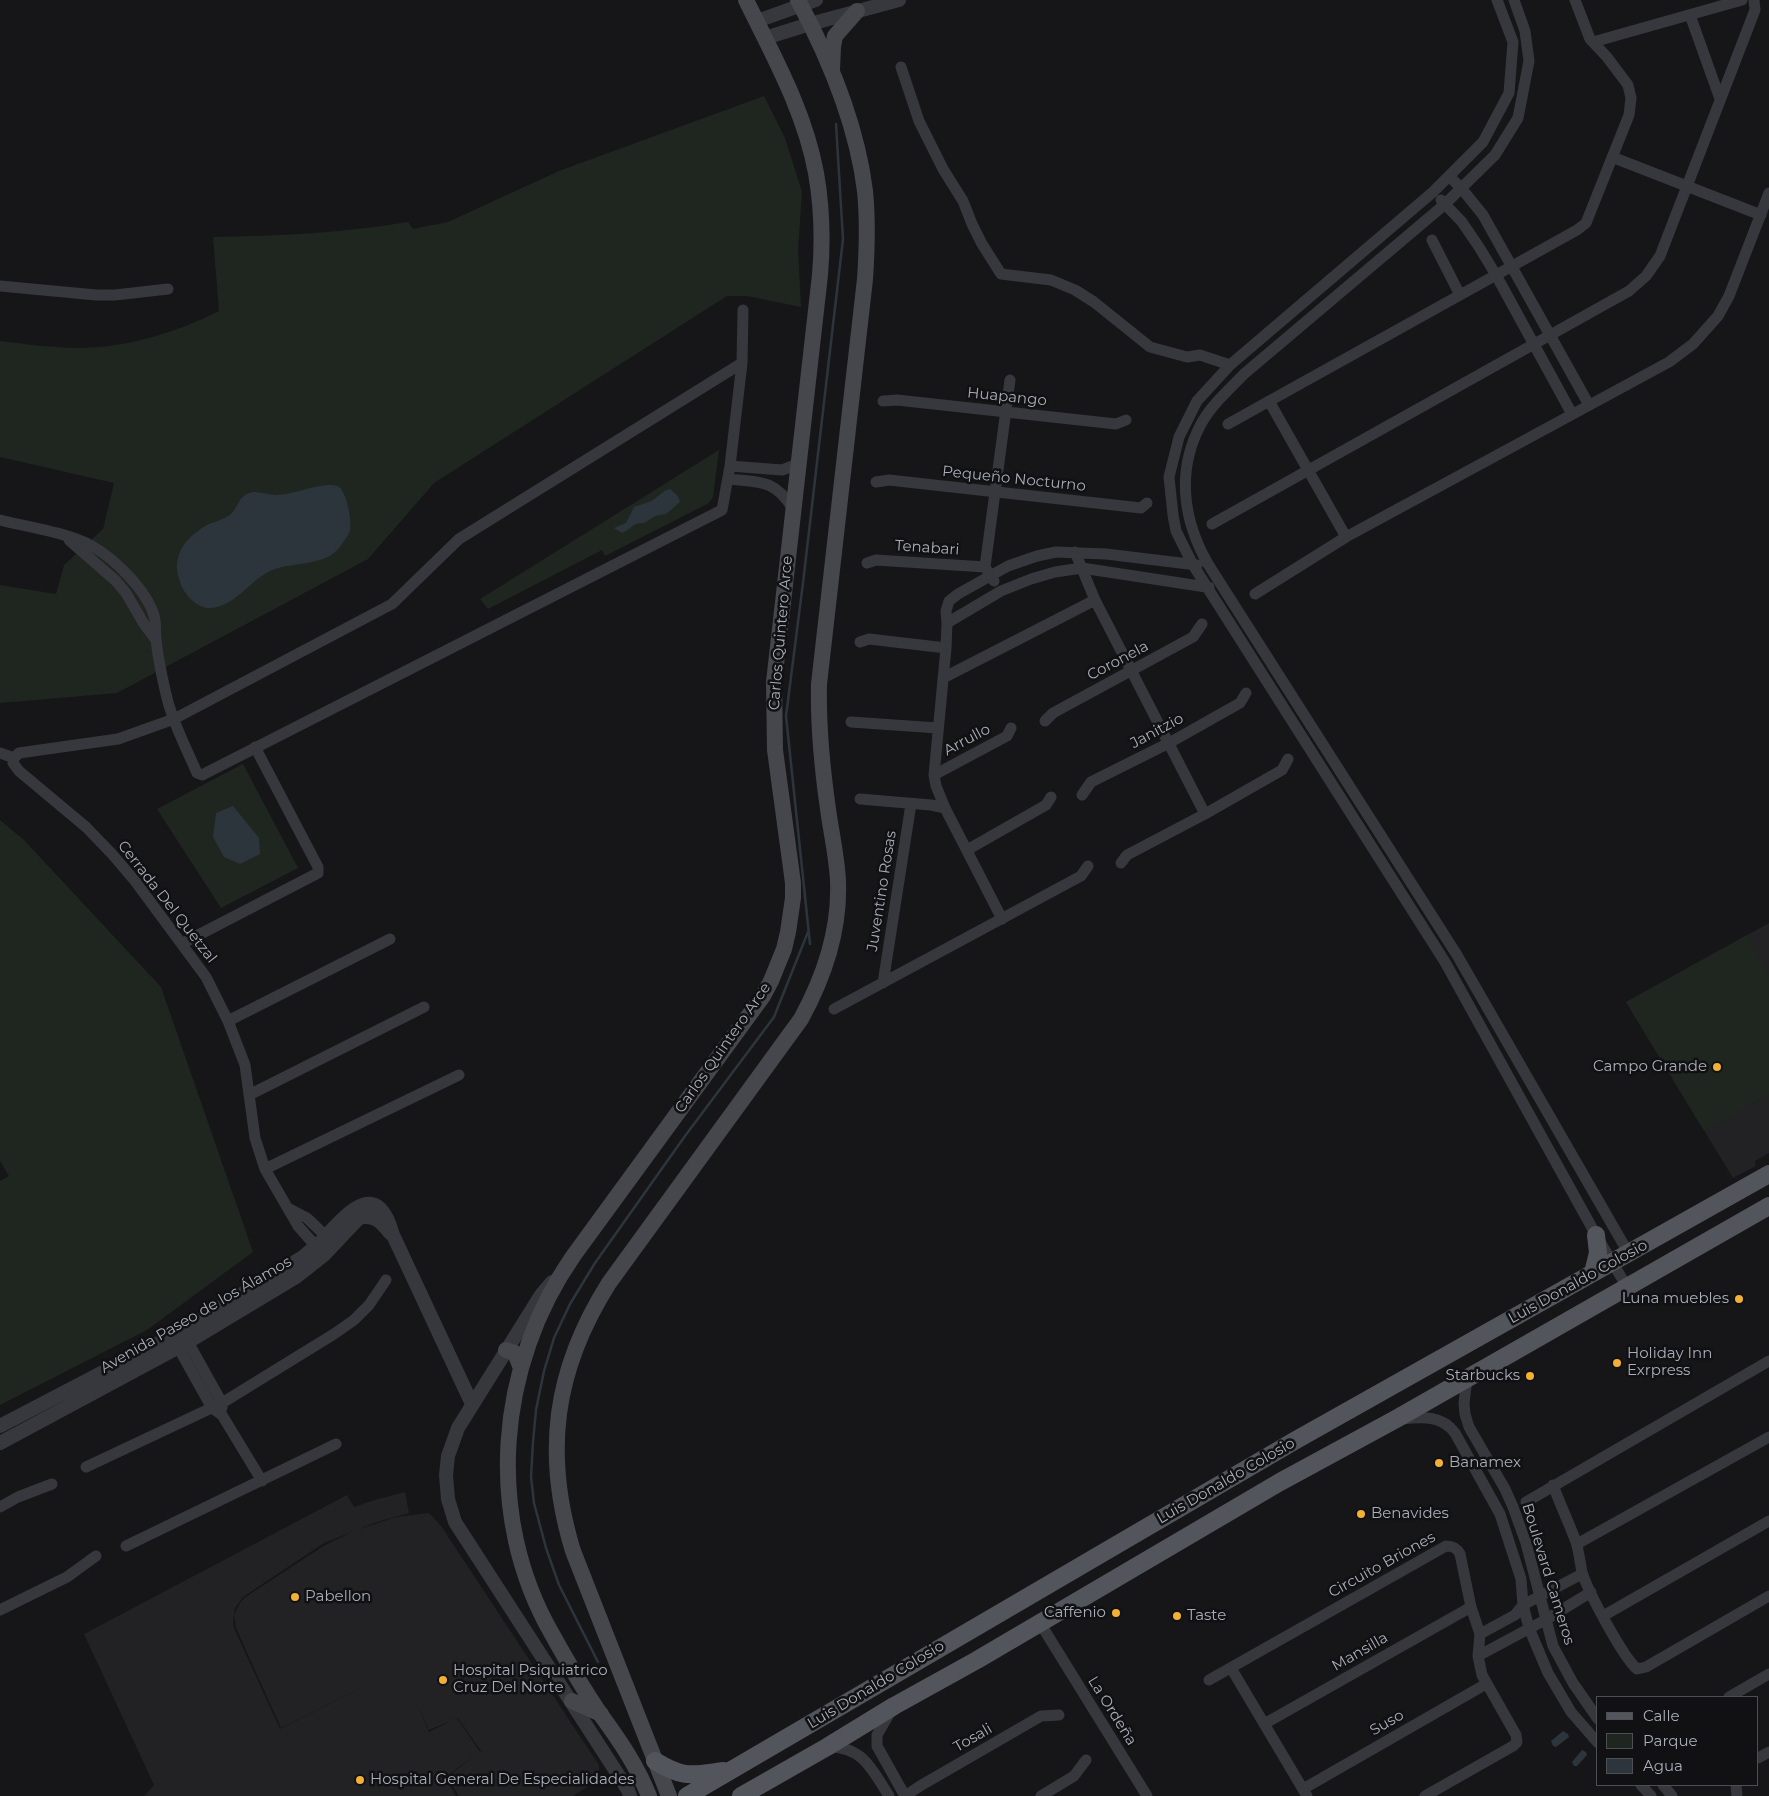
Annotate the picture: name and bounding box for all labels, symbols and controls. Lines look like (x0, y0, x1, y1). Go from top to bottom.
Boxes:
street label: Huapango (966, 384, 1048, 410)
street label: Pequeño Nocturno (941, 463, 1087, 495)
street label: Tenabari (894, 537, 960, 559)
street label: Carlos Quintero Arce (765, 555, 797, 711)
street label: Coronela (1084, 637, 1152, 685)
street label: Janitzio (1127, 710, 1187, 752)
street label: Arrullo (941, 720, 993, 760)
street label: Juventino Rosas (864, 829, 900, 953)
street label: Cerrada Del Quetzal (114, 837, 220, 967)
street label: Carlos Quintero Arce (671, 979, 775, 1117)
place label: Campo Grande (1593, 1058, 1707, 1076)
marker: Campo Grande (1711, 1061, 1723, 1073)
street label: Luis Donaldo Colosio (1505, 1236, 1651, 1328)
street label: Avenida Paseo de los Álamos (97, 1253, 295, 1377)
place label: Luna muebles (1622, 1290, 1729, 1308)
marker: Luna muebles (1733, 1293, 1745, 1305)
place label: Holiday Inn Exrpress (1627, 1345, 1712, 1380)
marker: Holiday Inn Exrpress (1611, 1357, 1623, 1369)
place label: Starbucks (1446, 1367, 1520, 1385)
marker: Starbucks (1524, 1370, 1536, 1382)
street label: Luis Donaldo Colosio (1154, 1434, 1298, 1528)
place label: Banamex (1449, 1454, 1521, 1472)
marker: Banamex (1433, 1457, 1445, 1469)
street label: Boulevard Cameros (1518, 1501, 1578, 1647)
place label: Benavides (1371, 1505, 1449, 1523)
marker: Benavides (1355, 1508, 1367, 1520)
street label: Circuito Briones (1325, 1528, 1439, 1602)
place label: Pabellon (305, 1588, 371, 1606)
marker: Pabellon (289, 1591, 301, 1603)
place label: Caffenio (1044, 1604, 1106, 1622)
marker: Caffenio (1110, 1607, 1122, 1619)
place label: Taste (1187, 1607, 1226, 1625)
marker: Taste (1171, 1610, 1183, 1622)
street label: Mansilla (1329, 1629, 1391, 1675)
street label: Luis Donaldo Colosio (804, 1637, 948, 1733)
place label: Hospital Psiquiatrico Cruz Del Norte (453, 1662, 608, 1697)
street label: La Ordeña (1084, 1673, 1140, 1749)
marker: Hospital Psiquiatrico Cruz Del Norte (437, 1674, 449, 1686)
legend (1596, 1696, 1759, 1786)
street label: Suso (1367, 1706, 1407, 1740)
text: Calle (1643, 1706, 1680, 1725)
street label: Tosali (951, 1720, 995, 1756)
text: Parque (1643, 1731, 1698, 1750)
text: Agua (1643, 1756, 1683, 1775)
place label: Hospital General De Especialidades (370, 1771, 634, 1789)
marker: Hospital General De Especialidades (354, 1774, 366, 1786)

